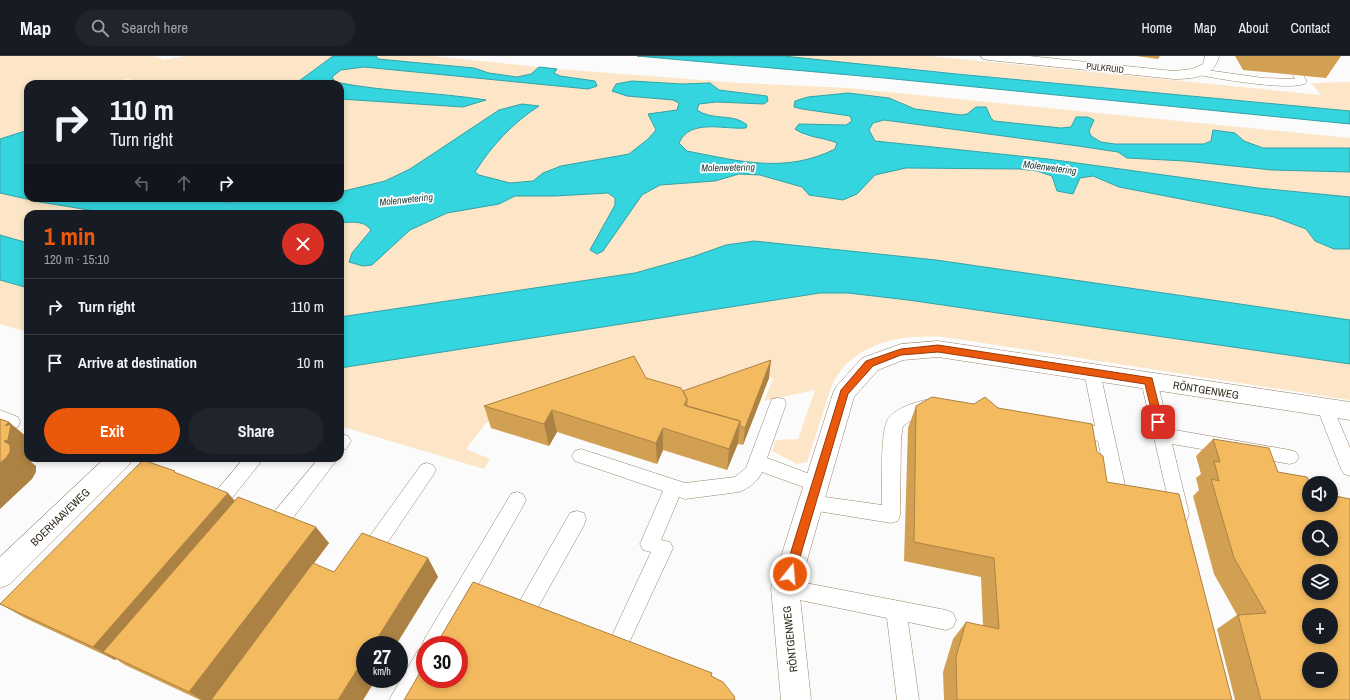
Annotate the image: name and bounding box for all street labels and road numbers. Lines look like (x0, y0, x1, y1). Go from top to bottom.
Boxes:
street label: PIJLKRUID (1086, 60, 1124, 76)
street label: RÖNTGENWEG (1172, 378, 1240, 402)
street label: BOERHAAVEWEG (27, 485, 93, 549)
street label: RÖNTGENWEG (780, 605, 800, 673)

